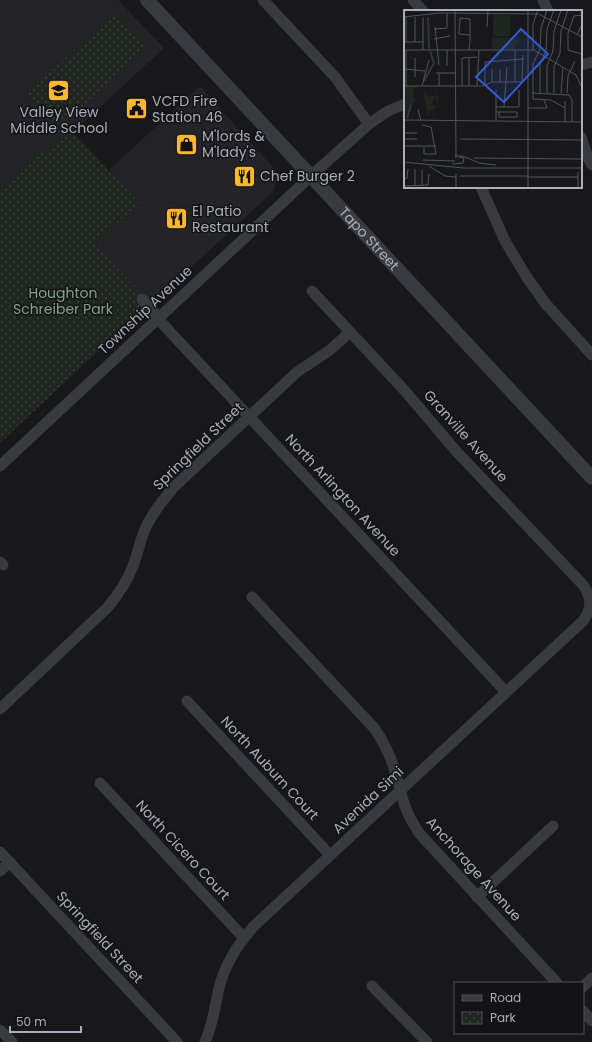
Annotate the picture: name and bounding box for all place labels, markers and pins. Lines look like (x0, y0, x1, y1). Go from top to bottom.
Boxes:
school or university icon: Valley View Middle School (46, 77, 72, 103)
place label: VCFD Fire Station 46 (152, 91, 223, 127)
public building icon: VCFD Fire Station 46 (123, 96, 149, 122)
place label: Valley View Middle School (10, 102, 108, 138)
place label: M'lords & M'lady's (202, 126, 265, 162)
shop icon: M'lords & M'lady's (174, 131, 200, 157)
restaurant icon: Chef Burger 2 (232, 163, 258, 189)
place label: Chef Burger 2 (260, 166, 355, 186)
place label: El Patio Restaurant (192, 201, 269, 237)
restaurant icon: El Patio Restaurant (163, 206, 189, 232)

